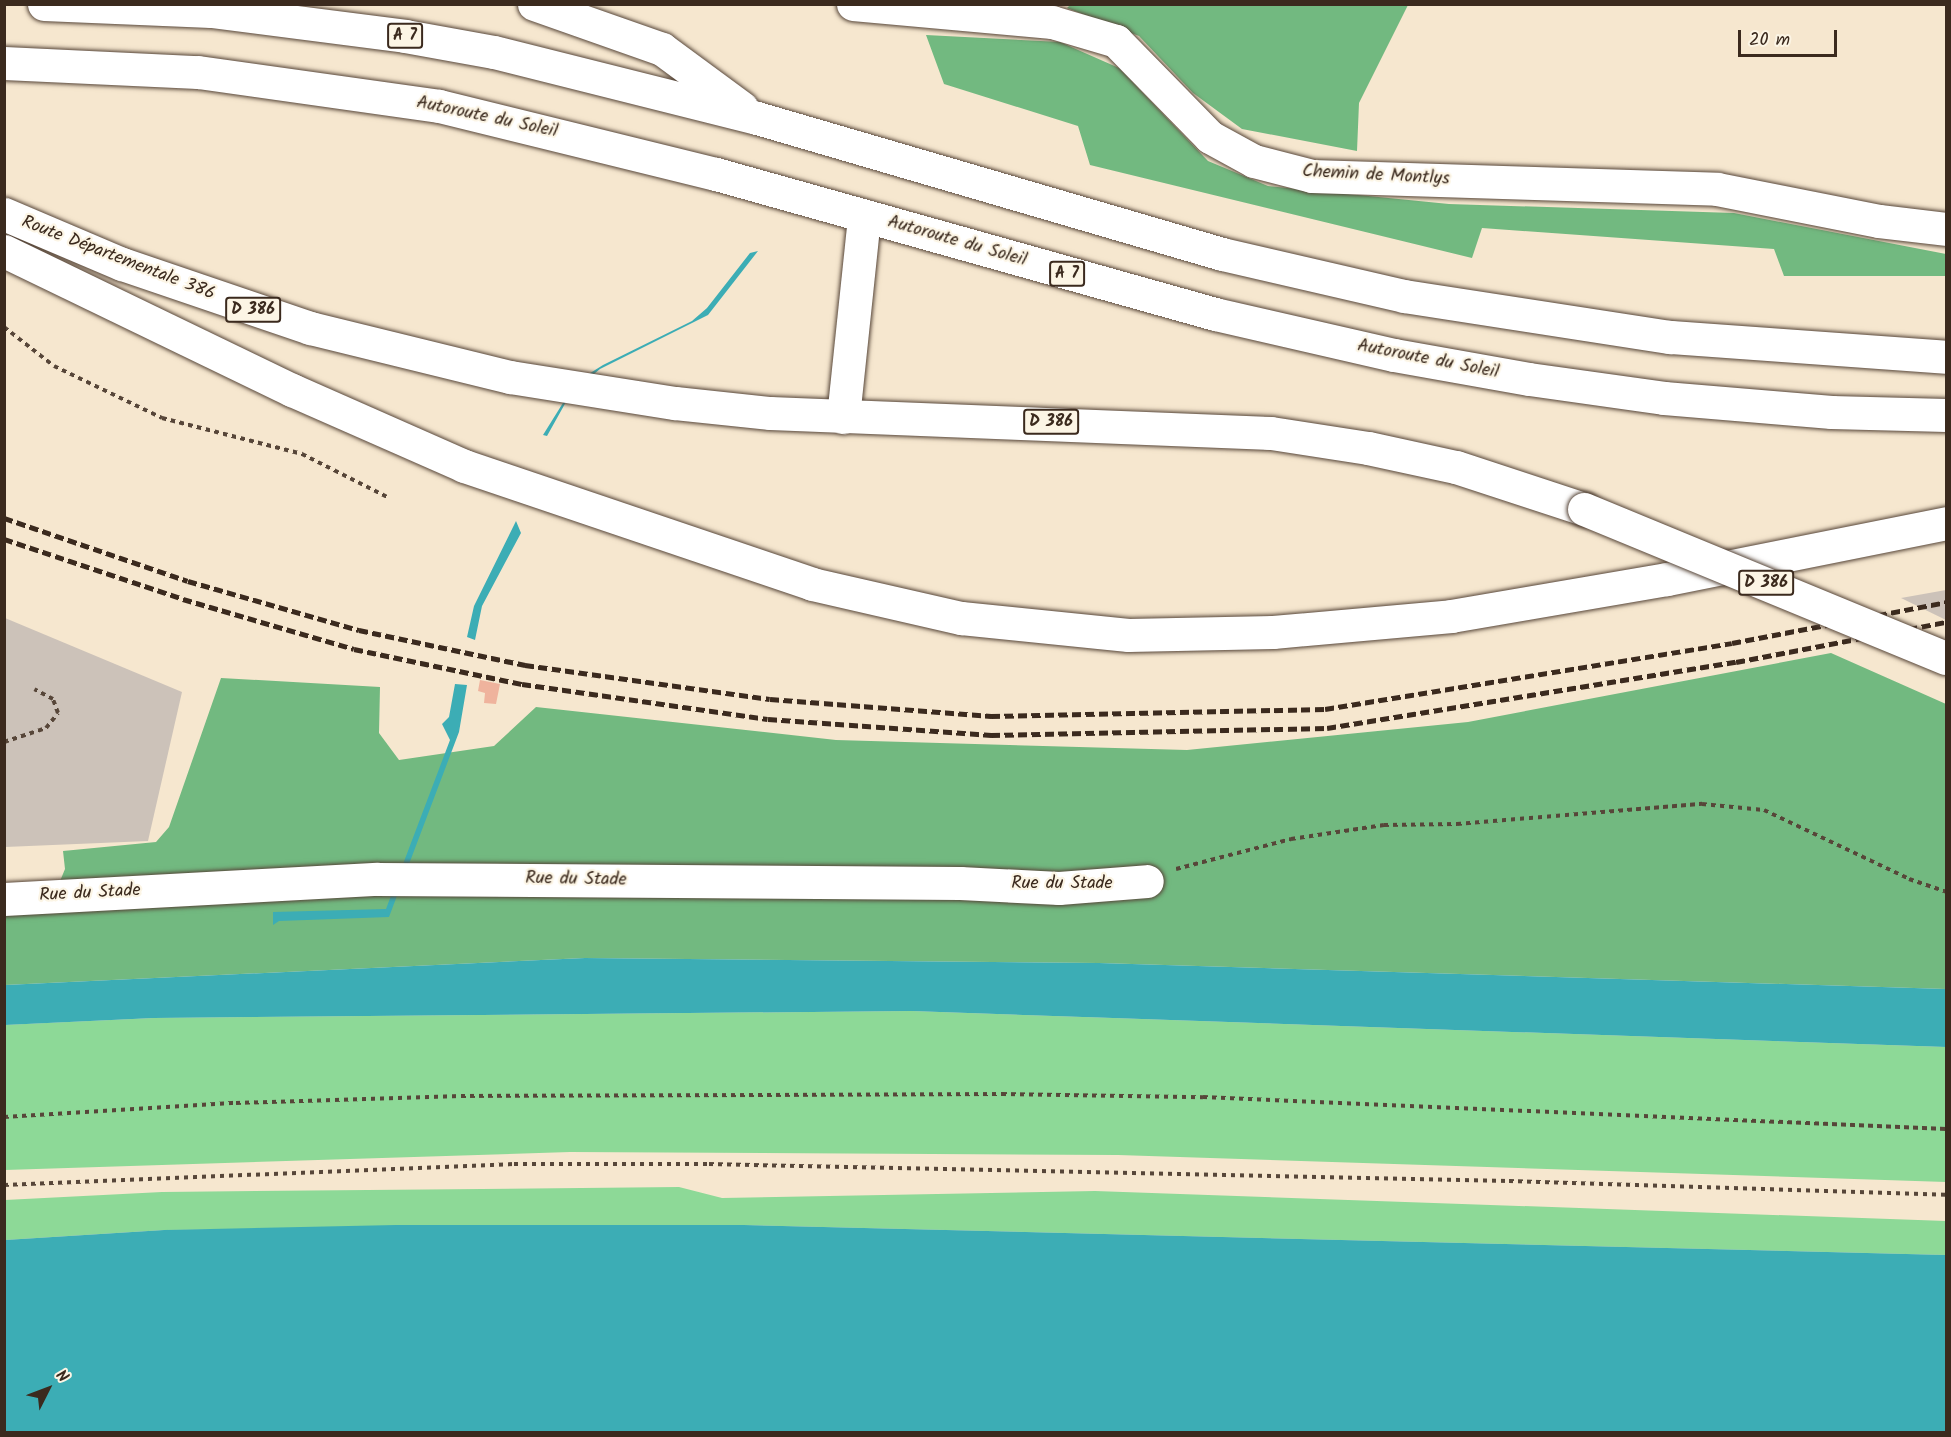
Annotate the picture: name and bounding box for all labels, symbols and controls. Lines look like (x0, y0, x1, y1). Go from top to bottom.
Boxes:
scale bar (1741, 18, 1840, 56)
road number: A 7 (387, 23, 423, 49)
text: 20 m (1749, 26, 1790, 55)
street label: Autoroute du Soleil (415, 93, 559, 143)
street label: Chemin de Montlys (1302, 161, 1450, 191)
street label: Route Départementale 386 (18, 212, 218, 306)
street label: Autoroute du Soleil (885, 212, 1029, 272)
road number: A 7 (1049, 261, 1085, 287)
road number: D 386 (224, 297, 282, 323)
street label: Autoroute du Soleil (1355, 336, 1501, 384)
road number: D 386 (1022, 409, 1080, 435)
road number: D 386 (1738, 570, 1794, 596)
street label: Rue du Stade (525, 868, 627, 892)
street label: Rue du Stade (1011, 873, 1113, 895)
street label: Rue du Stade (39, 881, 141, 907)
north arrow (18, 1359, 78, 1419)
text: N (49, 1364, 74, 1389)

